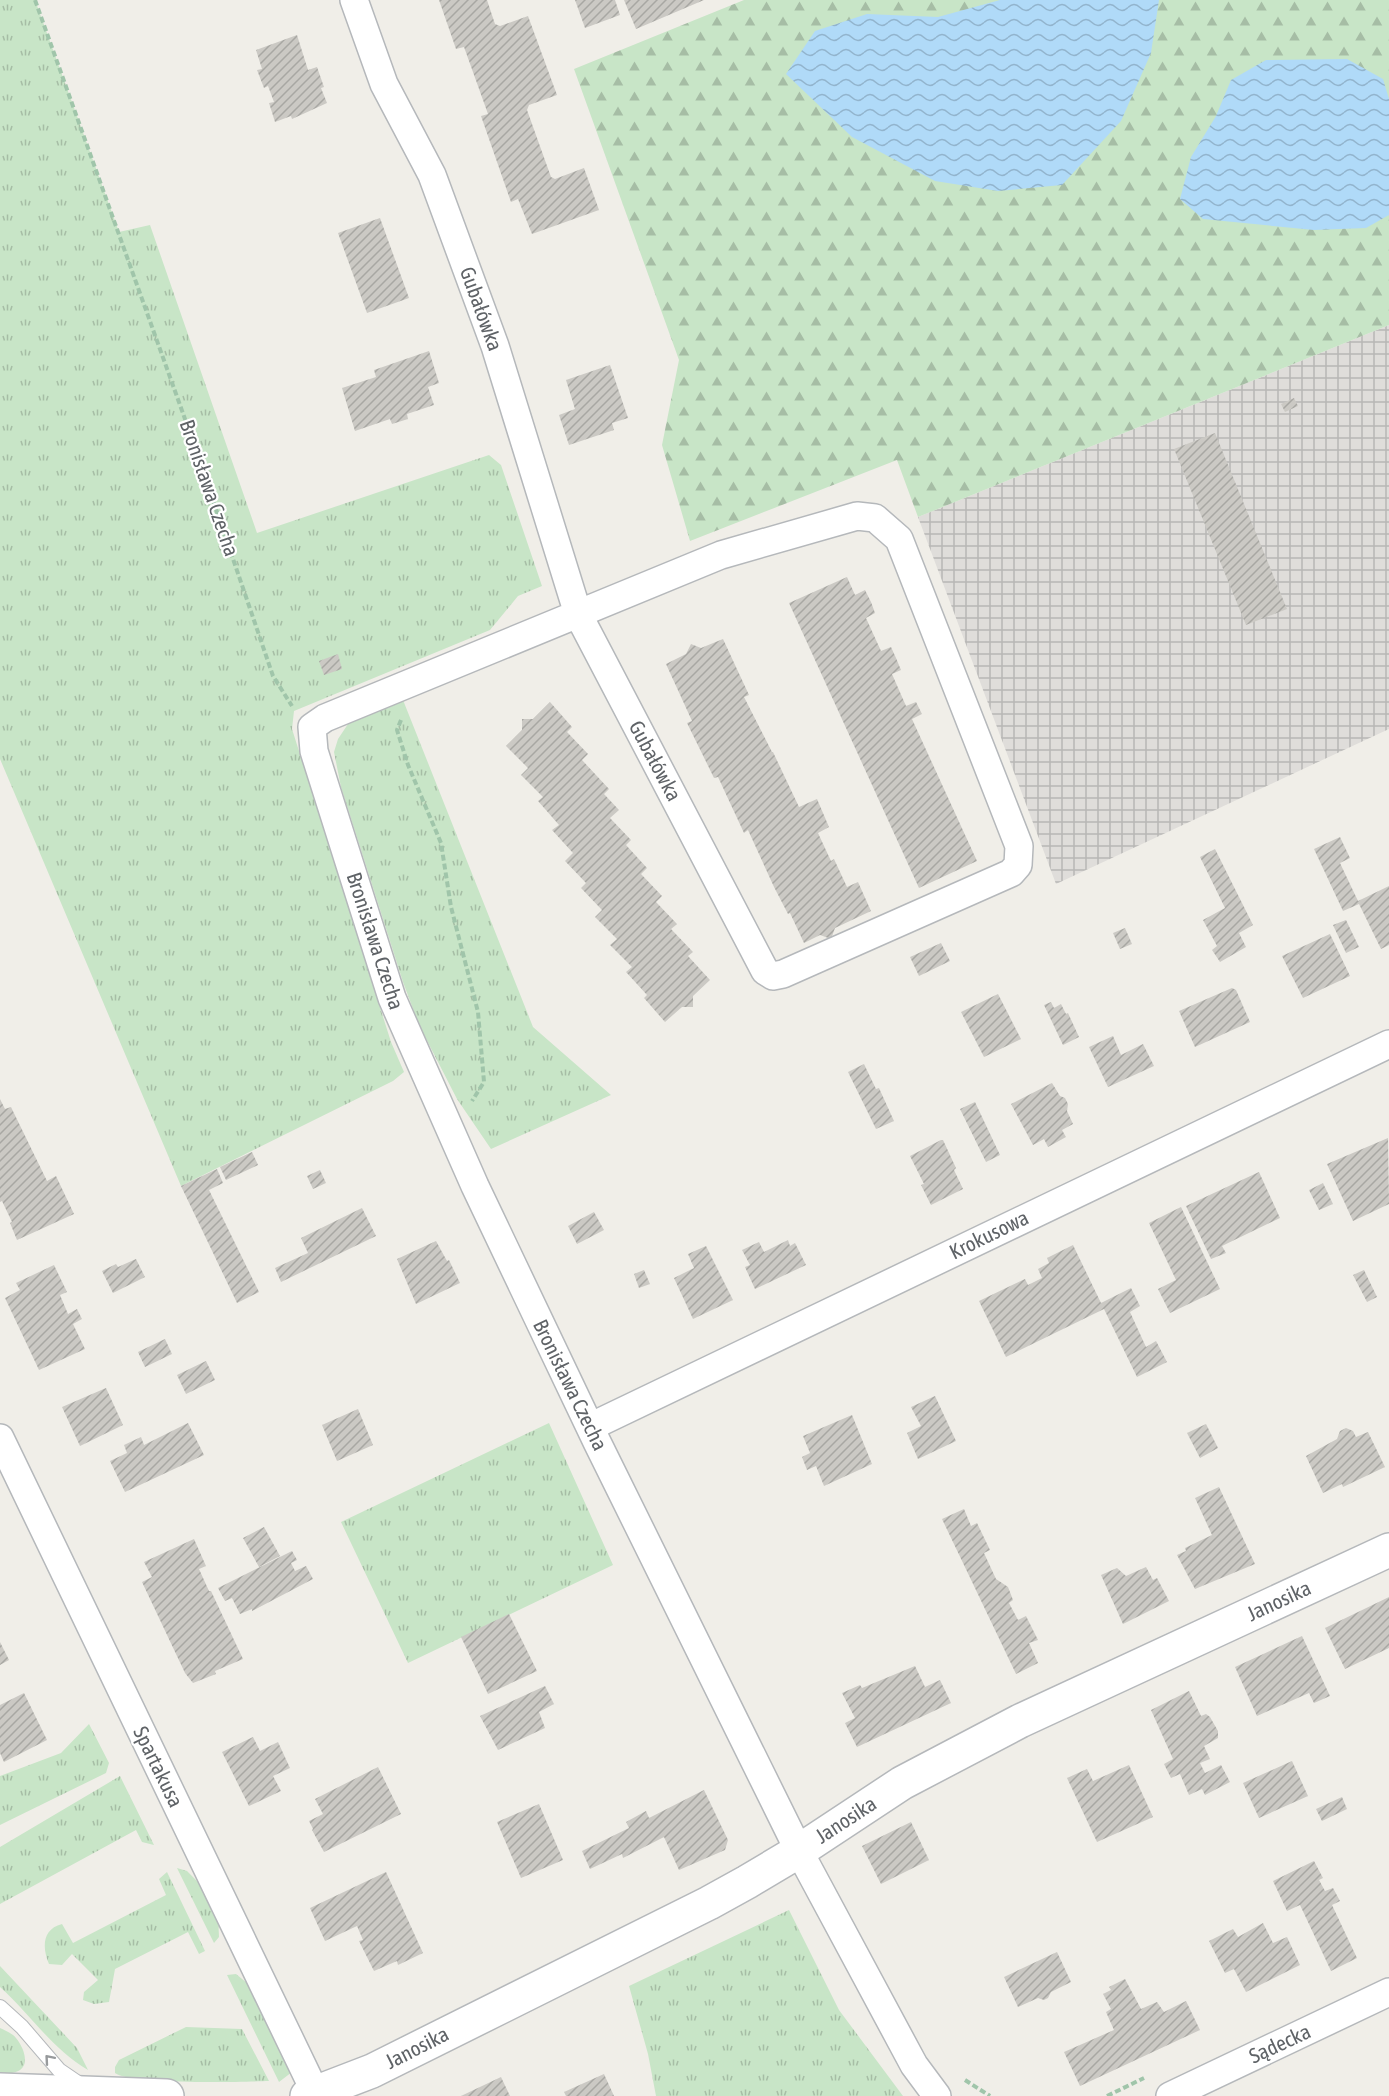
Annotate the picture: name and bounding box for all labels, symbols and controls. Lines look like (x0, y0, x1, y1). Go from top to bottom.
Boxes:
street label: Gubałówka (456, 263, 508, 354)
street label: Bronisława Czecha (175, 416, 245, 559)
street label: Gubałówka (625, 716, 687, 805)
street label: Bronisława Czecha (342, 869, 409, 1012)
street label: Krokusowa (945, 1205, 1032, 1263)
street label: Bronisława Czecha (529, 1315, 613, 1454)
street label: Janosika (1243, 1575, 1314, 1625)
street label: Spartakusa (129, 1722, 189, 1811)
street label: Janosika (810, 1791, 880, 1848)
street label: Sądecka (1245, 2019, 1314, 2068)
street label: Janosika (381, 2021, 452, 2073)
one-way arrow (45, 2055, 56, 2066)

